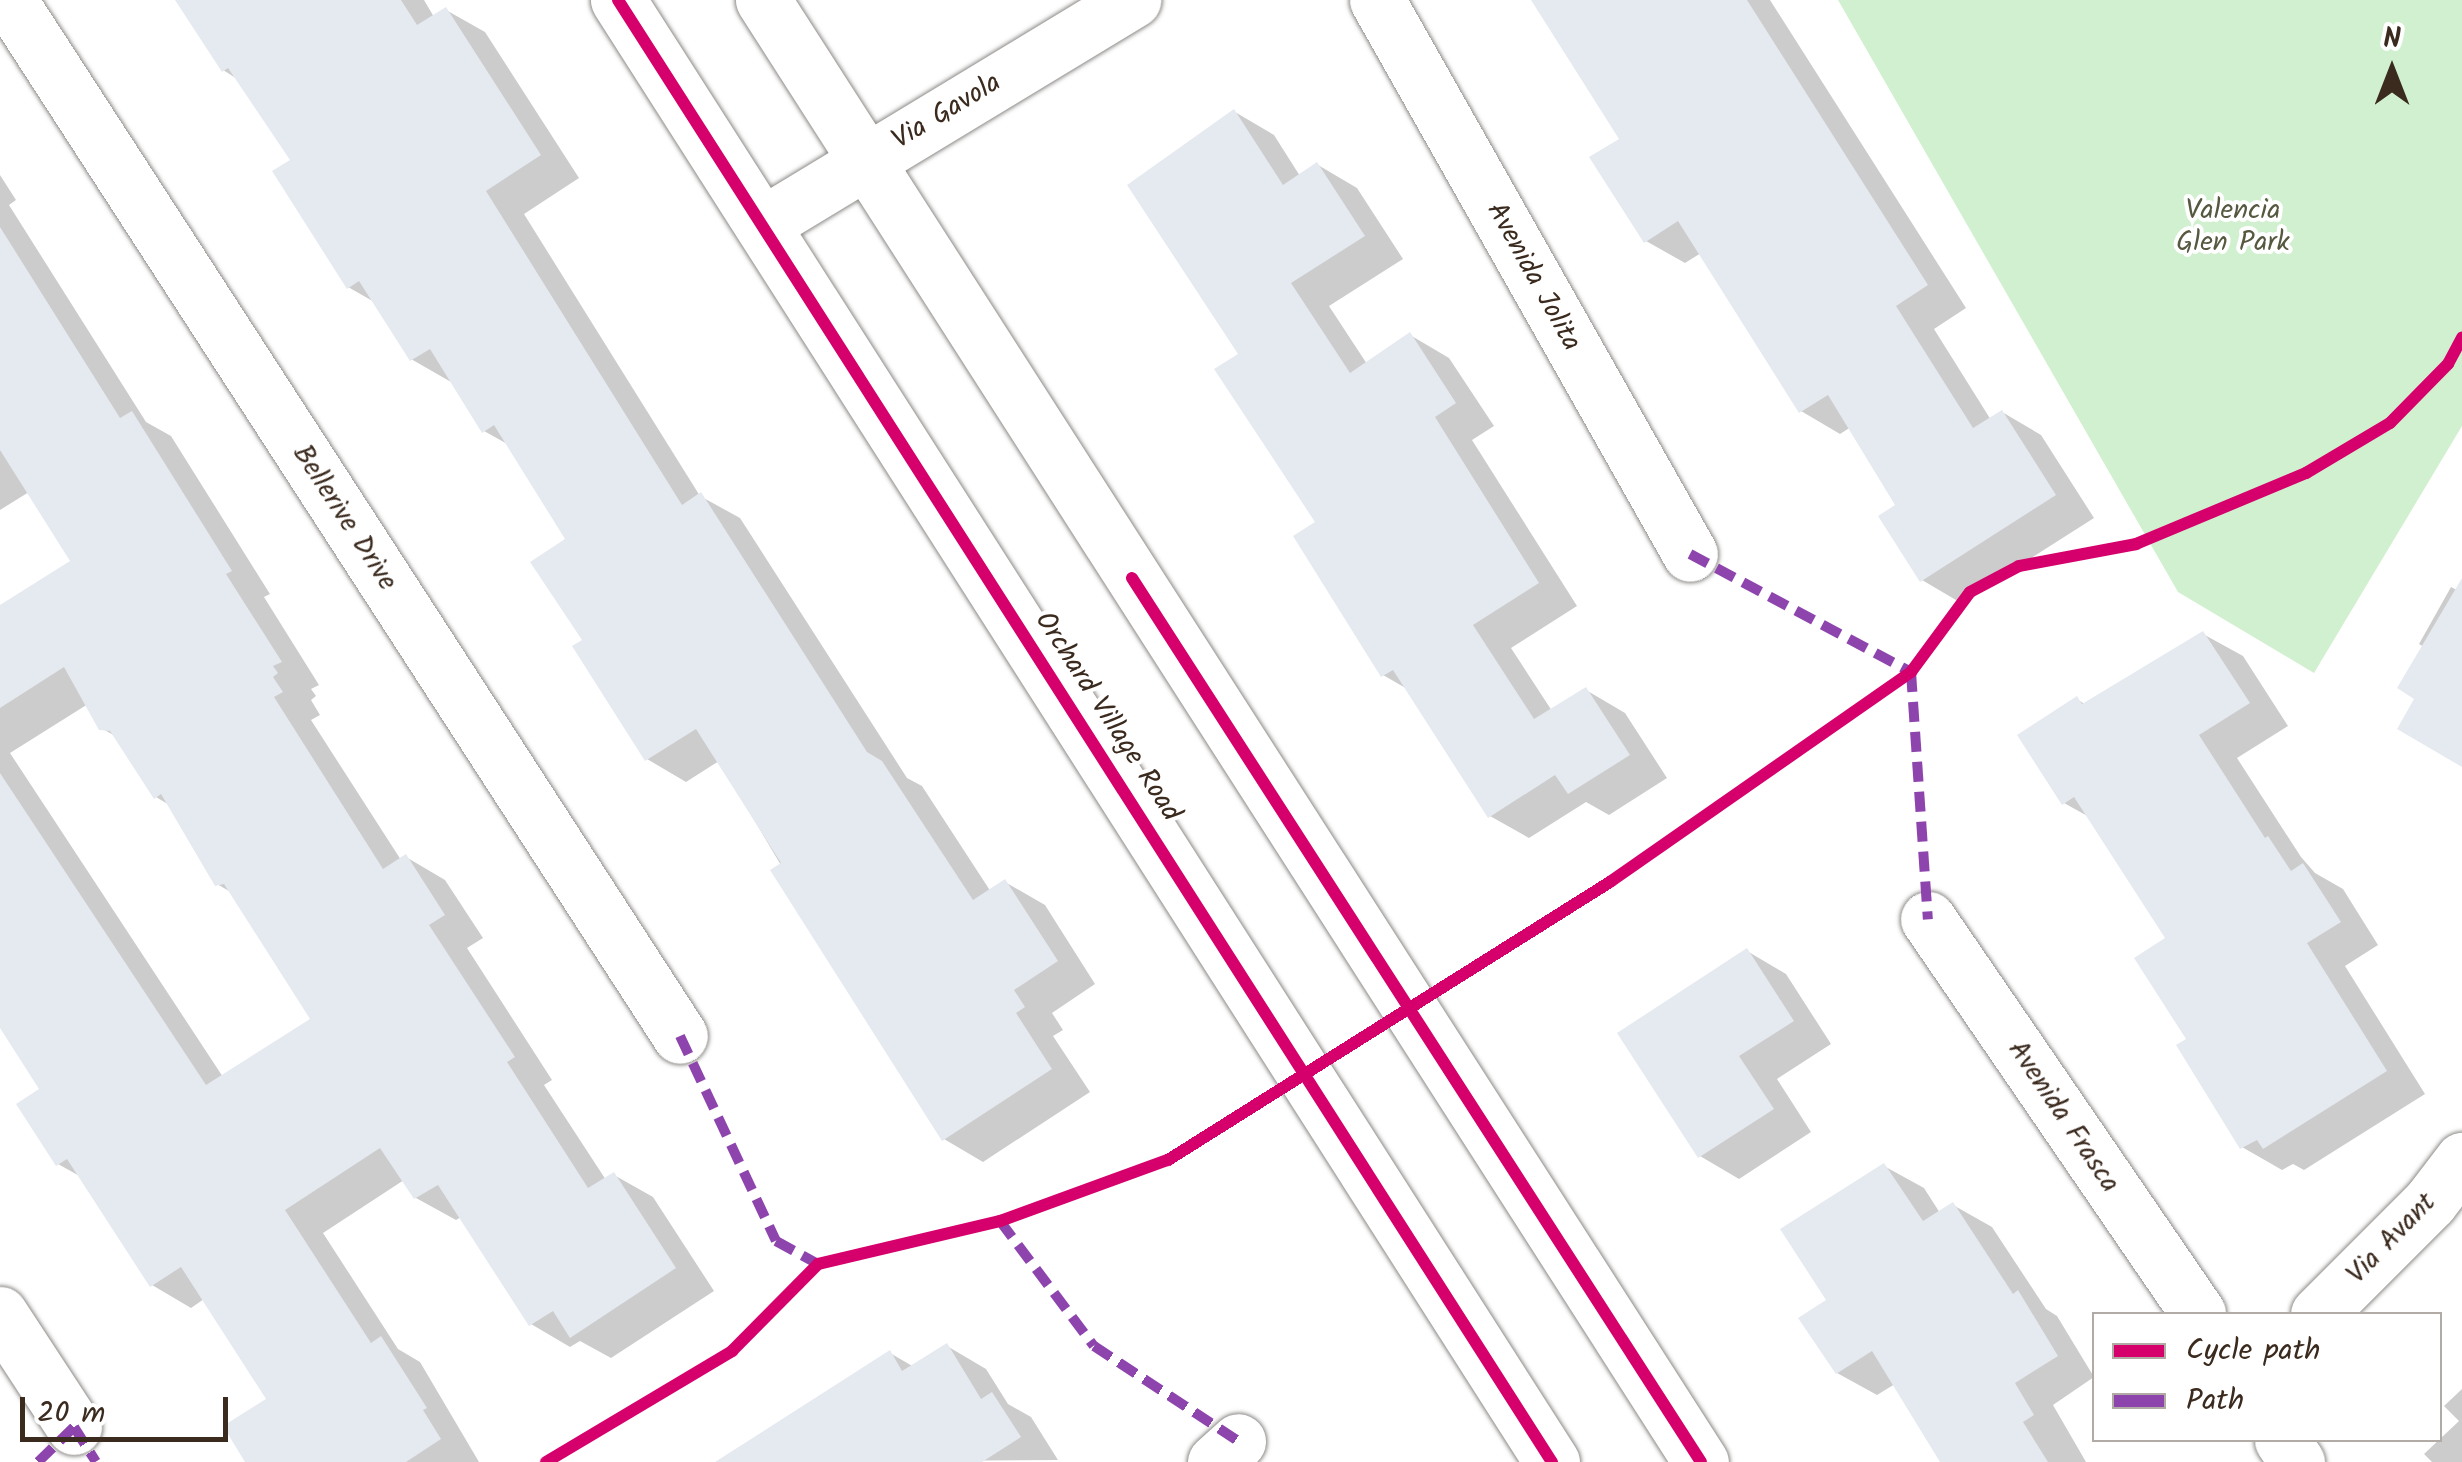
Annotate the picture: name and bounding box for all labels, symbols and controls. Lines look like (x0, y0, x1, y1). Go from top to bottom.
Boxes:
text: N (2383, 17, 2401, 62)
north arrow (2342, 20, 2442, 120)
street label: Via Gavola (887, 67, 1007, 157)
park label: Valencia Glen Park (2176, 194, 2290, 260)
street label: Avenida Jolita (1478, 197, 1588, 357)
street label: Bellerive Drive (285, 439, 403, 597)
street label: Orchard Village Road (1027, 606, 1187, 828)
street label: Avenida Frasca (2000, 1035, 2126, 1199)
street label: Via Avant (2340, 1186, 2444, 1292)
legend (2092, 1312, 2442, 1442)
text: Cycle path (2186, 1327, 2320, 1375)
scale bar (25, 1377, 232, 1439)
text: Path (2186, 1377, 2244, 1425)
text: 20 m (37, 1390, 105, 1438)

